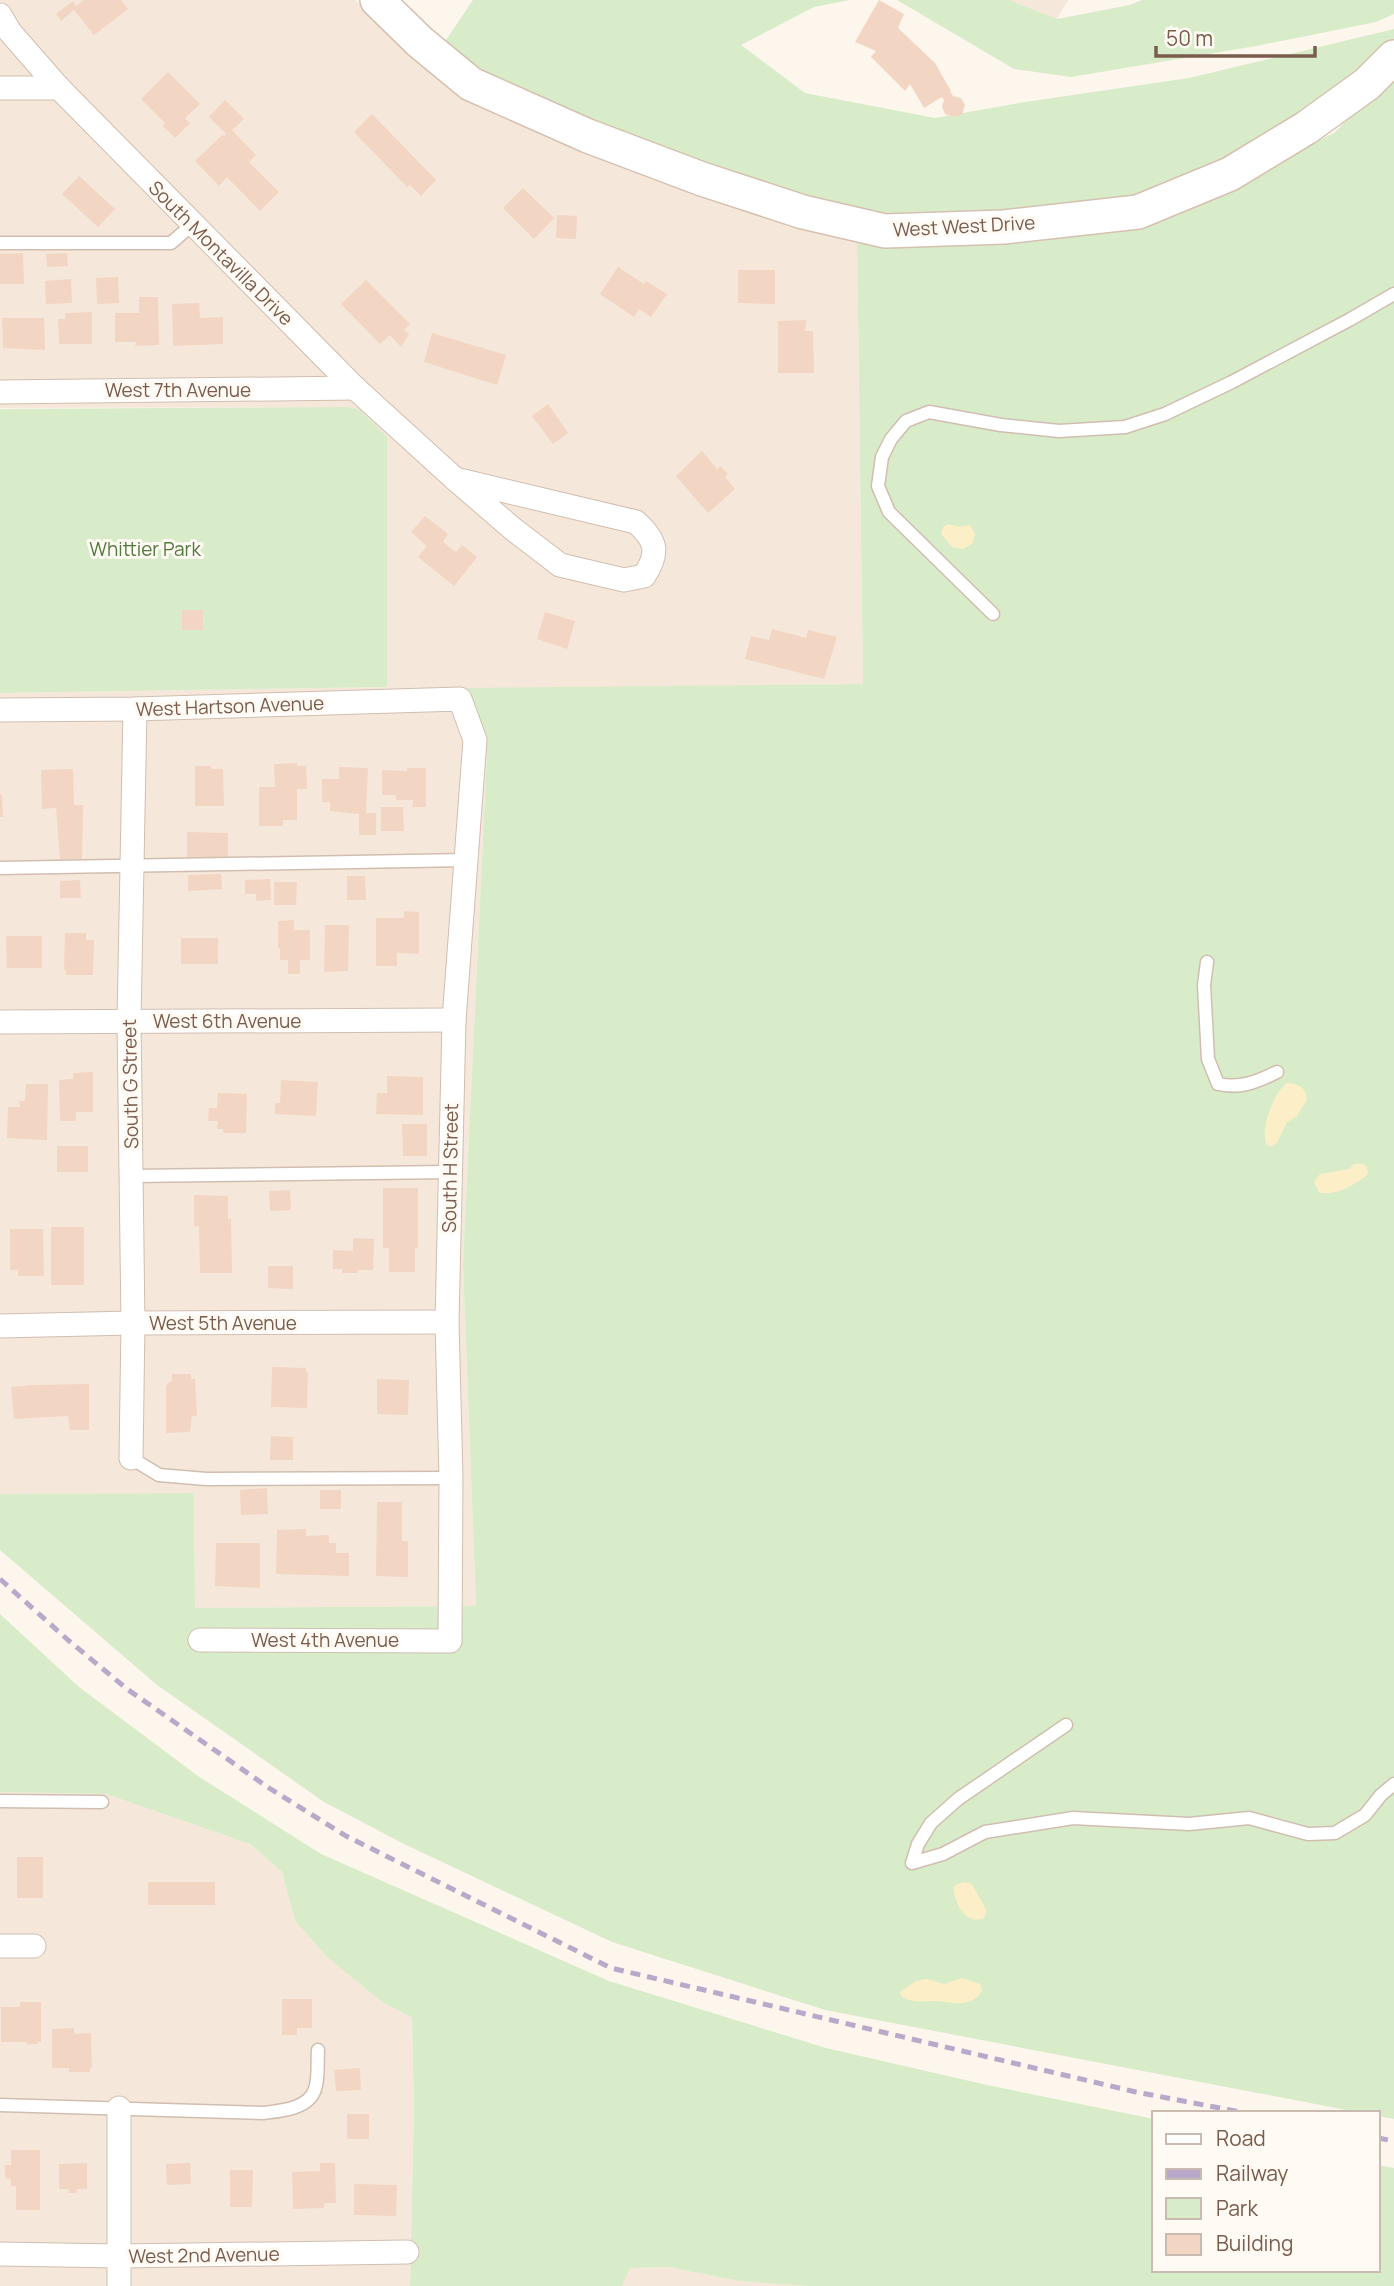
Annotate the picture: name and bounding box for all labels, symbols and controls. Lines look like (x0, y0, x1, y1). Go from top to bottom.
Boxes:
scale bar (1156, 14, 1315, 58)
text: 50 m (1166, 24, 1213, 52)
street label: South Montavilla Drive (143, 175, 299, 331)
street label: West West Drive (892, 209, 1036, 243)
street label: West 7th Avenue (105, 377, 251, 403)
park label: Whittier Park (89, 536, 201, 562)
street label: West Hartson Avenue (135, 690, 325, 722)
street label: West 6th Avenue (153, 1008, 301, 1034)
street label: South G Street (116, 1019, 144, 1149)
street label: South H Street (436, 1103, 464, 1233)
street label: West 5th Avenue (149, 1310, 297, 1336)
street label: West 4th Avenue (251, 1627, 399, 1653)
legend (1152, 2111, 1380, 2272)
text: Road (1216, 2124, 1266, 2152)
text: Railway (1216, 2159, 1288, 2187)
text: Park (1216, 2194, 1258, 2222)
text: Building (1216, 2229, 1293, 2257)
street label: West 2nd Avenue (128, 2241, 280, 2269)

